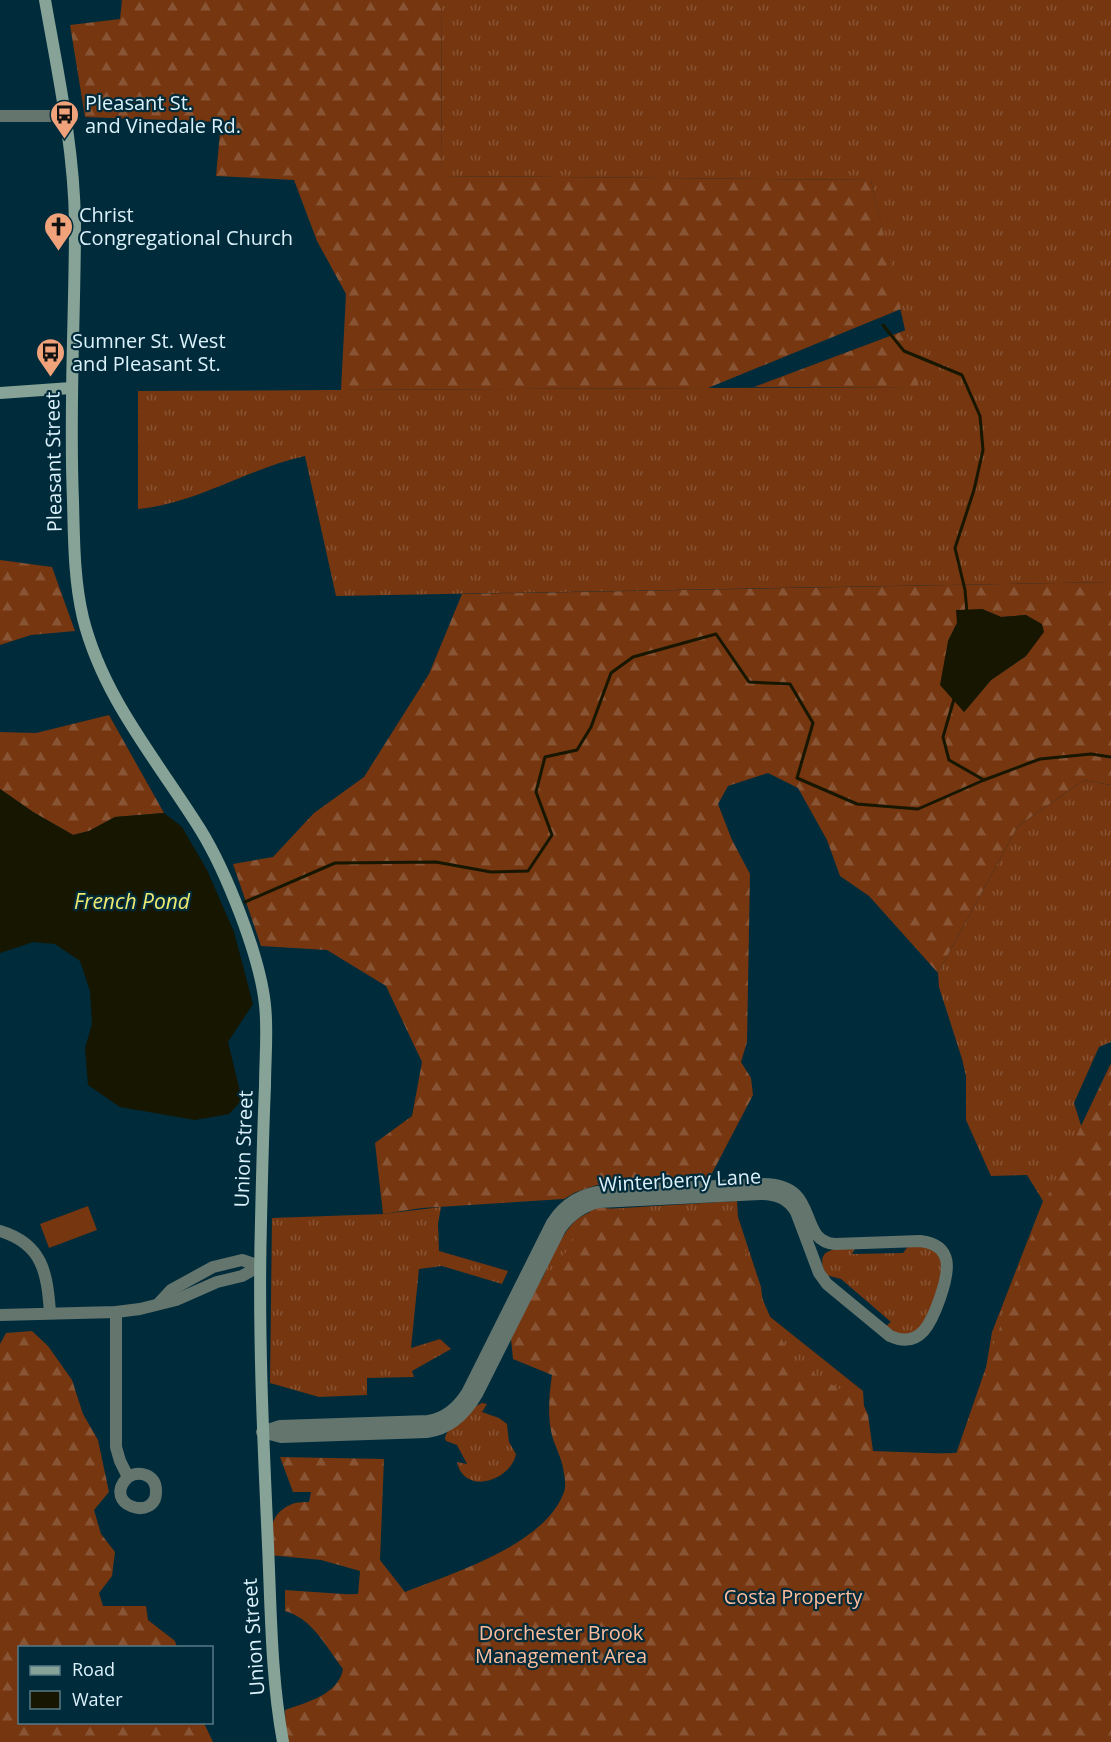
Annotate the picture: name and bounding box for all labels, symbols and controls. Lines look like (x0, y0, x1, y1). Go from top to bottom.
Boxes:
place label: Pleasant St. and Vinedale Rd. (85, 89, 241, 139)
bus stop icon: Pleasant St. and Vinedale Rd. (48, 98, 80, 140)
place label: Christ Congregational Church (79, 201, 293, 251)
church icon: Christ Congregational Church (42, 210, 74, 252)
place label: Sumner St. West and Pleasant St. (72, 327, 226, 377)
bus stop icon: Sumner St. West and Pleasant St. (35, 336, 67, 378)
street label: Pleasant Street (38, 392, 68, 532)
water label: French Pond (74, 887, 191, 915)
street label: Union Street (227, 1090, 259, 1208)
street label: Winterberry Lane (598, 1162, 762, 1198)
street label: Union Street (235, 1578, 271, 1696)
park label: Costa Property (724, 1583, 863, 1610)
park label: Dorchester Brook Management Area (475, 1619, 647, 1669)
legend (18, 1646, 213, 1724)
text: Road (72, 1657, 115, 1681)
text: Water (72, 1687, 123, 1711)

